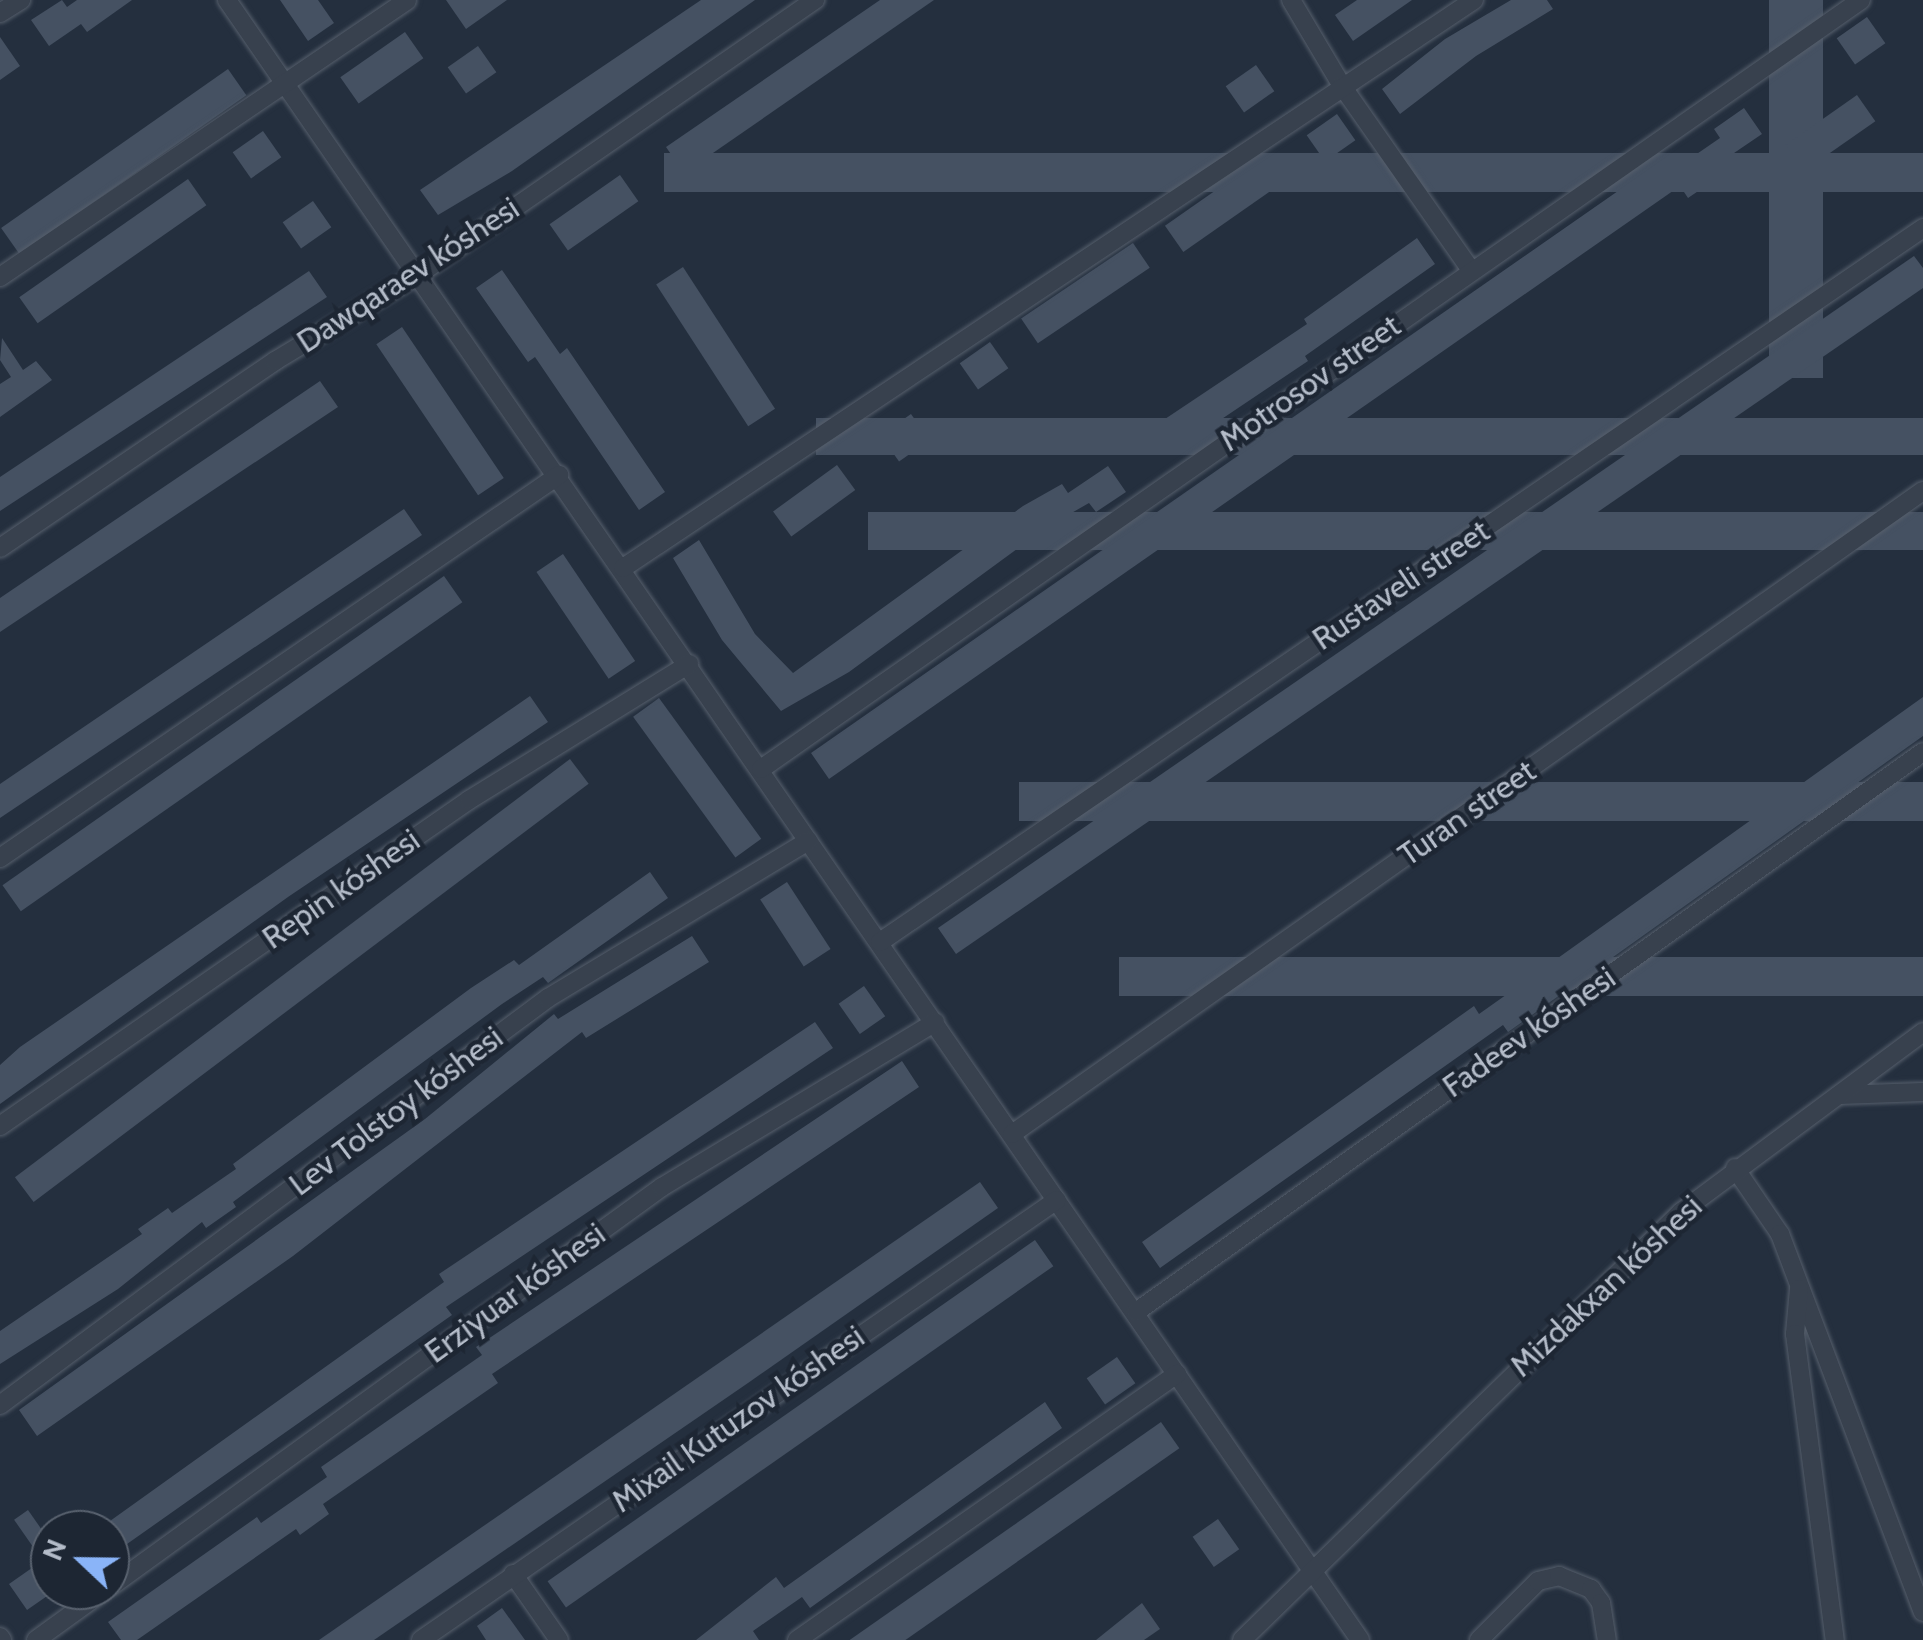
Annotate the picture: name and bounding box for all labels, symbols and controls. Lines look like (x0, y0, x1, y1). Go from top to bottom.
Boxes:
street label: Dawqaraev kóshesi (290, 189, 526, 361)
street label: Motrosov street (1212, 307, 1408, 459)
street label: Rustaveli street (1305, 512, 1497, 658)
street label: Turan street (1391, 752, 1543, 874)
street label: Repin kóshesi (255, 821, 427, 957)
street label: Fadeev kóshesi (1435, 958, 1623, 1106)
street label: Lev Tolstoy kóshesi (282, 1018, 510, 1204)
street label: Mizdakxan kóshesi (1502, 1187, 1710, 1385)
street label: Erziyuar kóshesi (417, 1215, 613, 1371)
street label: Mixail Kutuzov kóshesi (604, 1317, 872, 1521)
north arrow (30, 1510, 130, 1610)
text: N (35, 1534, 74, 1565)

